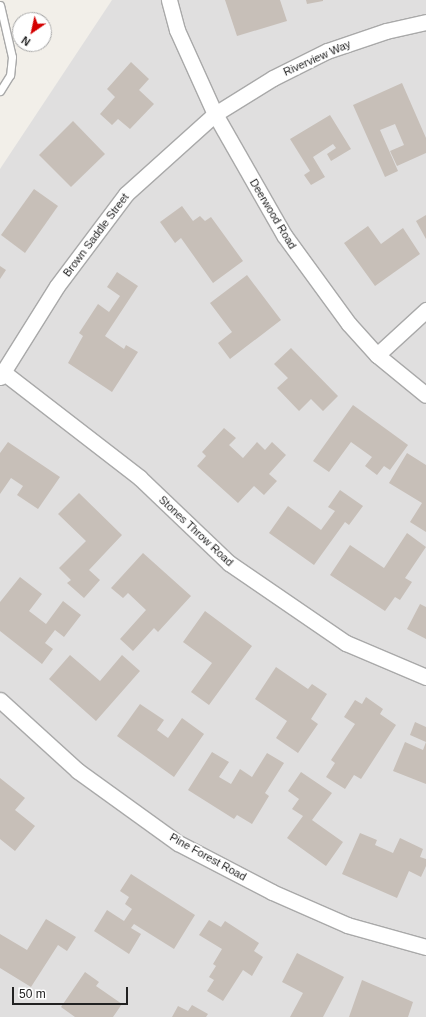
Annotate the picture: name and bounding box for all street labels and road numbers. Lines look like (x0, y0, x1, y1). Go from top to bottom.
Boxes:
street label: Riverview Way (281, 37, 353, 79)
street label: Deerwood Road (247, 177, 299, 251)
street label: Brown Saddle Street (60, 191, 132, 279)
street label: Stones Throw Road (156, 493, 236, 569)
street label: Pine Forest Road (167, 830, 249, 884)

